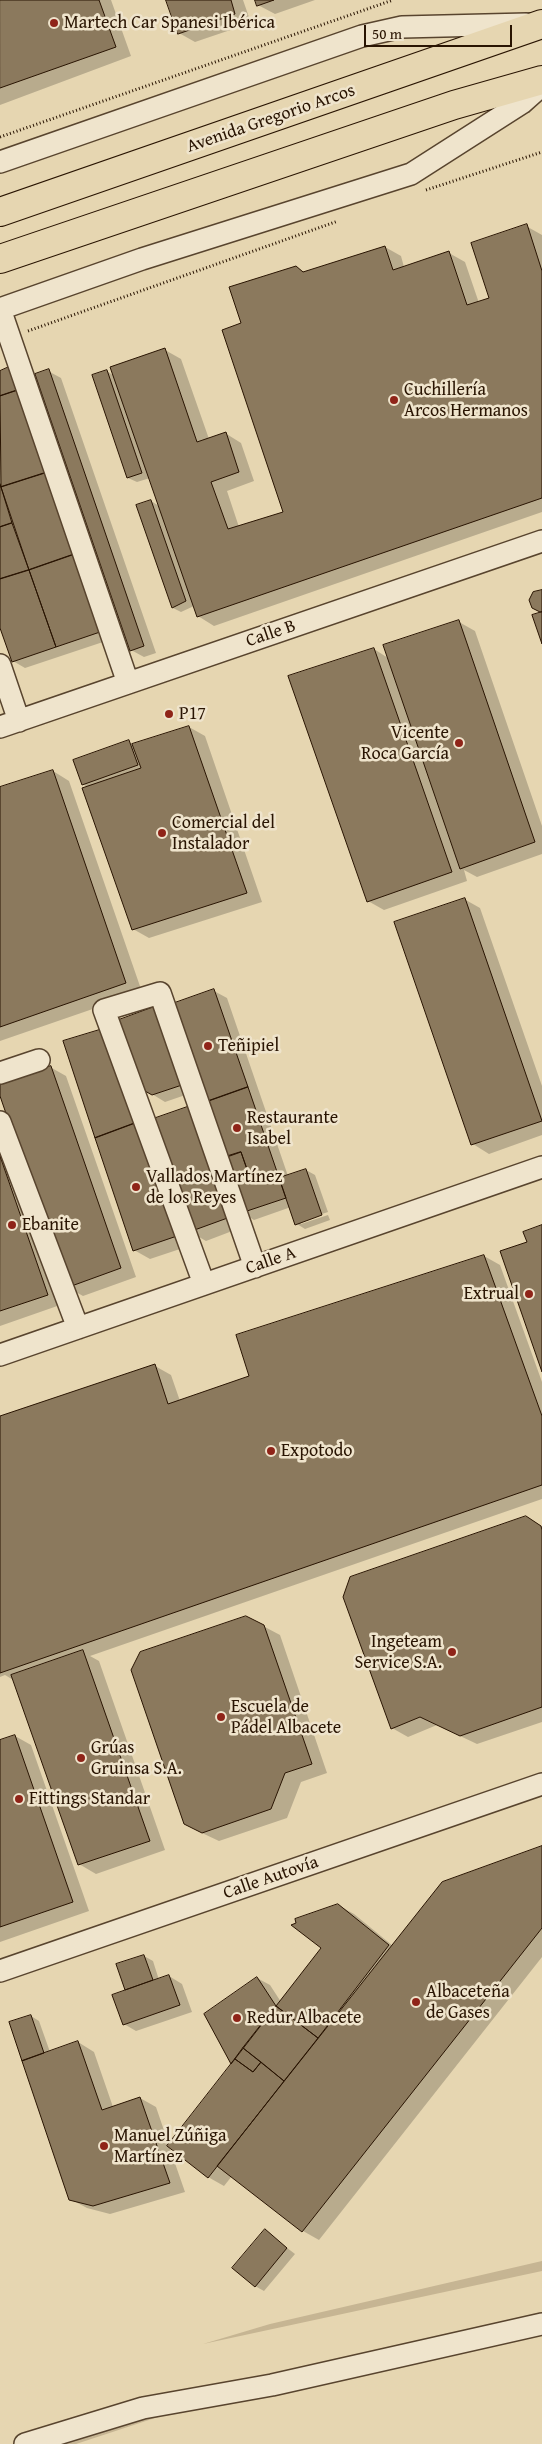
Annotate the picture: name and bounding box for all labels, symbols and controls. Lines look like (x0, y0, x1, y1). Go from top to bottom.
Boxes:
place label: Martech Car Spanesi Ibérica (64, 12, 275, 34)
scale bar (367, 15, 514, 47)
marker: Martech Car Spanesi Ibérica (48, 17, 60, 29)
text: 50 m (372, 23, 402, 44)
street label: Avenida Gregorio Arcos (184, 80, 358, 158)
place label: Cuchillería Arcos Hermanos (404, 379, 528, 422)
marker: Cuchillería Arcos Hermanos (388, 394, 400, 406)
street label: Calle B (243, 615, 299, 653)
place label: P17 (179, 703, 206, 725)
marker: P17 (163, 708, 175, 720)
place label: Vicente Roca García (361, 722, 449, 764)
marker: Vicente Roca García (453, 737, 465, 749)
place label: Comercial del Instalador (172, 812, 275, 854)
marker: Comercial del Instalador (156, 827, 168, 839)
place label: Teñipiel (218, 1035, 279, 1057)
marker: Teñipiel (202, 1040, 214, 1052)
place label: Restaurante Isabel (247, 1107, 338, 1150)
marker: Restaurante Isabel (231, 1122, 243, 1134)
place label: Vallados Martínez de los Reyes (146, 1166, 282, 1208)
marker: Vallados Martínez de los Reyes (130, 1181, 142, 1193)
place label: Ebanite (22, 1214, 79, 1236)
marker: Ebanite (6, 1219, 18, 1231)
street label: Calle A (243, 1242, 299, 1280)
place label: Extrual (464, 1283, 519, 1305)
marker: Extrual (523, 1288, 535, 1300)
place label: Expotodo (281, 1440, 352, 1462)
marker: Expotodo (265, 1445, 277, 1457)
place label: Ingeteam Service S.A. (354, 1631, 442, 1674)
marker: Ingeteam Service S.A. (446, 1646, 458, 1658)
place label: Escuela de Pádel Albacete (231, 1696, 341, 1738)
marker: Escuela de Pádel Albacete (215, 1711, 227, 1723)
place label: Grúas Gruinsa S.A. (91, 1737, 182, 1780)
marker: Grúas Gruinsa S.A. (75, 1752, 87, 1764)
place label: Fittings Standar (29, 1788, 150, 1810)
marker: Fittings Standar (13, 1793, 25, 1805)
street label: Calle Autovía (221, 1852, 321, 1904)
place label: Albaceteña de Gases (426, 1981, 510, 2024)
marker: Albaceteña de Gases (410, 1996, 422, 2008)
place label: Redur Albacete (247, 2007, 362, 2029)
marker: Redur Albacete (231, 2012, 243, 2024)
place label: Manuel Zúñiga Martínez (114, 2125, 226, 2168)
marker: Manuel Zúñiga Martínez (98, 2140, 110, 2152)

